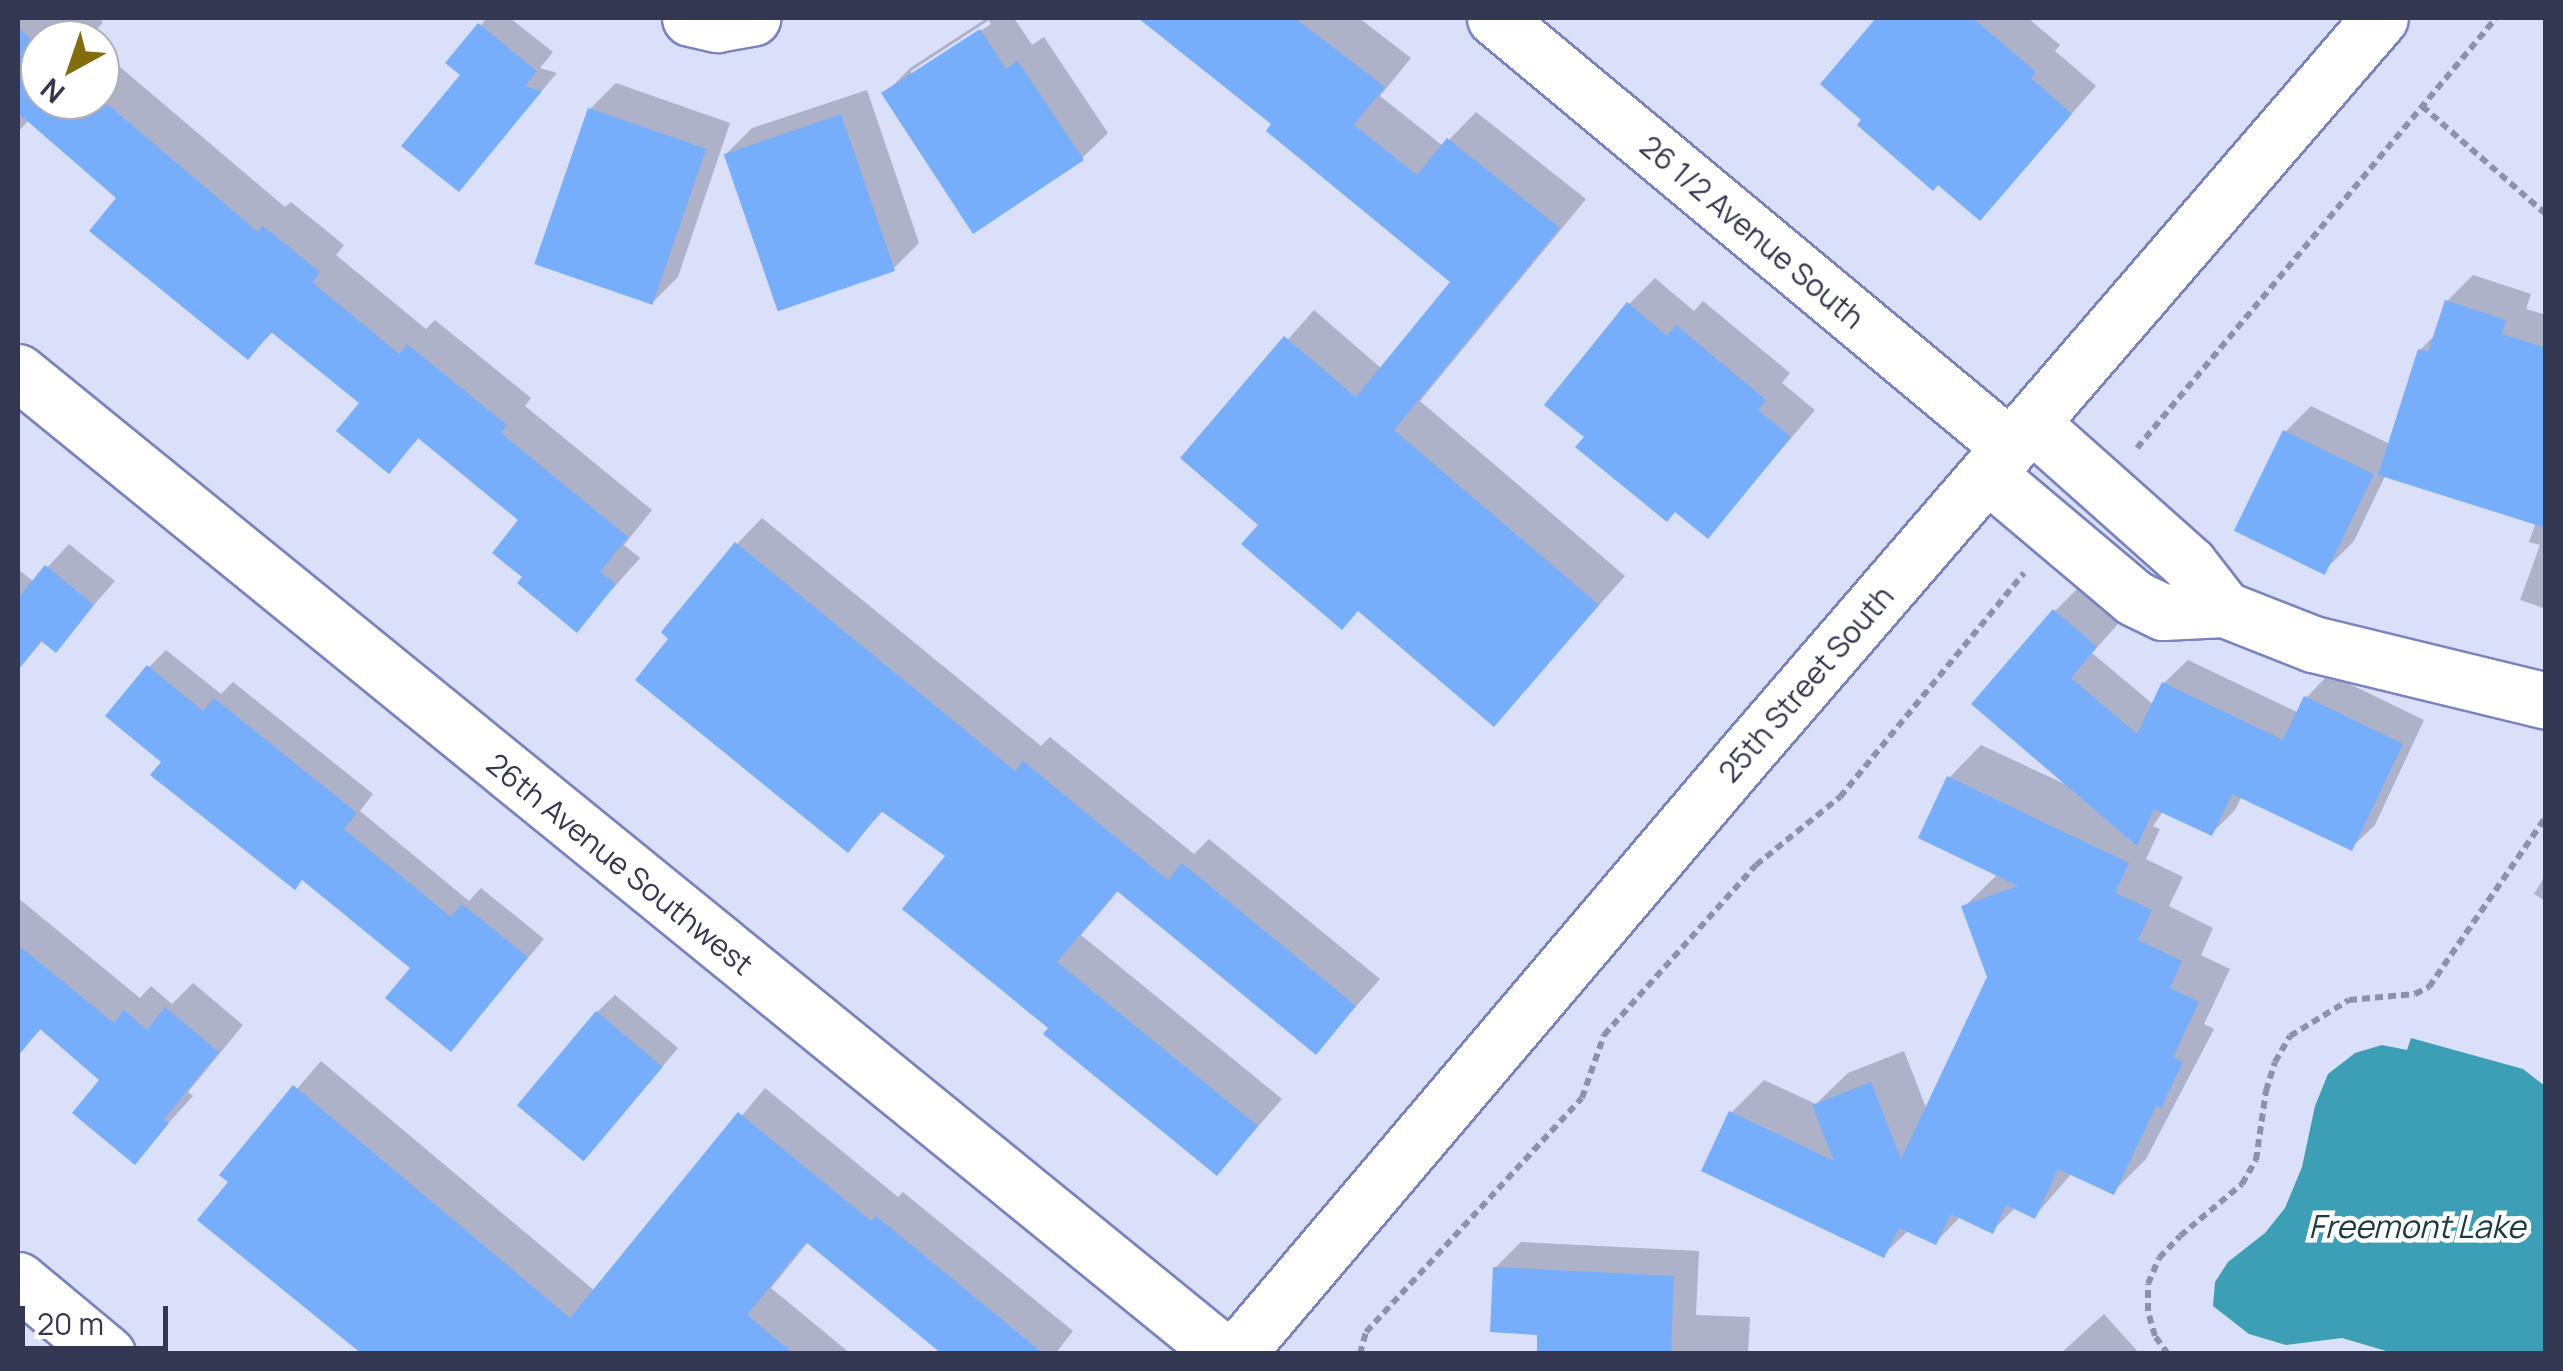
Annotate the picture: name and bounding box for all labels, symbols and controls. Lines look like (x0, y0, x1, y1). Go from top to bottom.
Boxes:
north arrow (20, 20, 120, 120)
text: N (32, 70, 72, 112)
street label: 26 1/2 Avenue South (1633, 128, 1871, 336)
street label: 25th Street South (1711, 579, 1901, 789)
street label: 26th Avenue Southwest (480, 746, 760, 982)
water label: Freemont Lake (2309, 1207, 2525, 1245)
scale bar (25, 1286, 172, 1348)
text: 20 m (37, 1303, 104, 1344)

